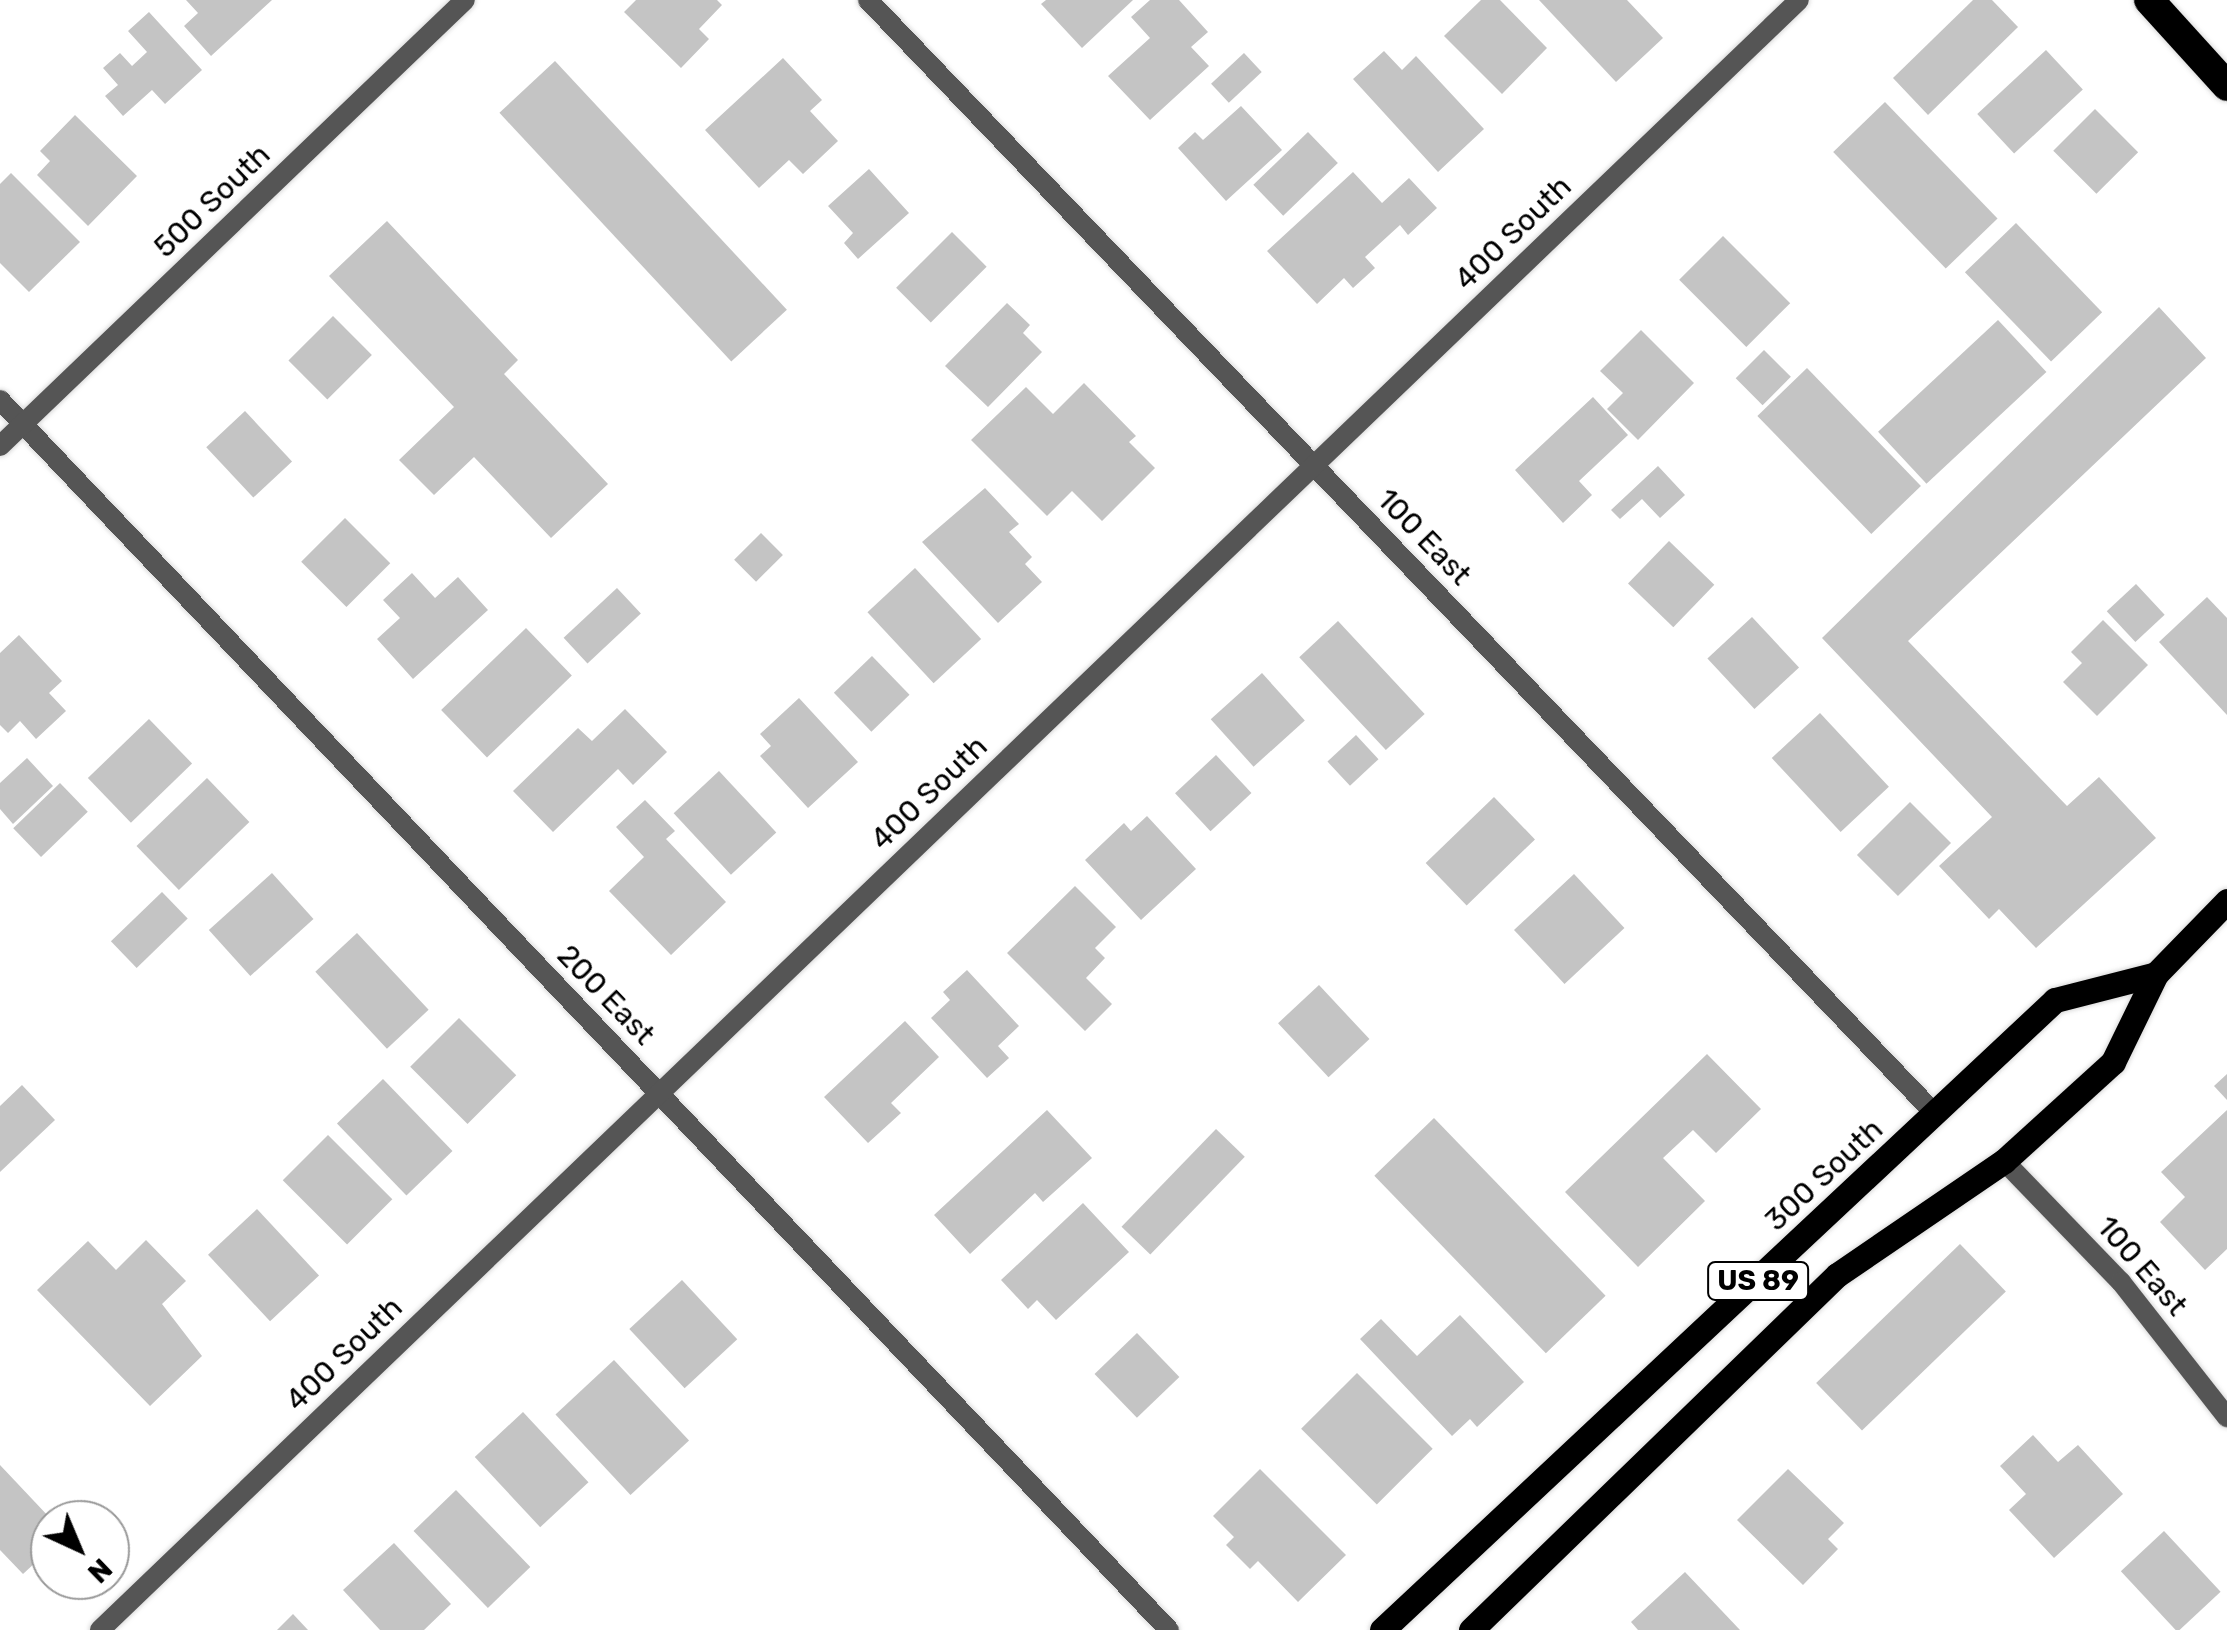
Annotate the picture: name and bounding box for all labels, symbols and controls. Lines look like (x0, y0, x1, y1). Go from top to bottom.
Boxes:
street label: 500 South (147, 137, 277, 265)
street label: 400 South (1447, 169, 1579, 297)
street label: 100 East (1369, 481, 1479, 593)
street label: 400 South (863, 729, 995, 857)
street label: 200 East (550, 938, 662, 1052)
street label: 300 South (1758, 1112, 1890, 1238)
street label: 100 East (2089, 1209, 2195, 1323)
road number: US 89 (1706, 1258, 1810, 1304)
street label: 400 South (278, 1290, 410, 1418)
north arrow (30, 1500, 130, 1600)
text: N (81, 1552, 119, 1589)

